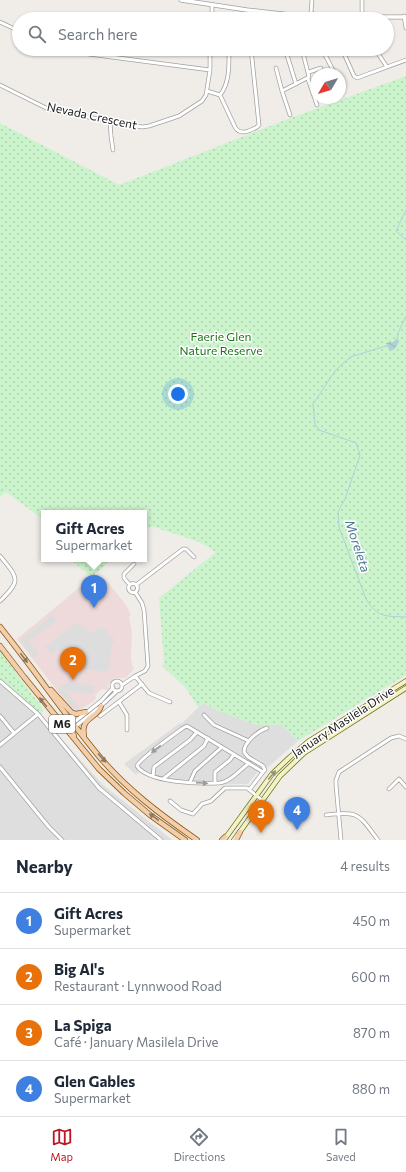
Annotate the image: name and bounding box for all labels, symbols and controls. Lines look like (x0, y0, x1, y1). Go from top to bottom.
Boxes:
search box (12, 12, 394, 56)
icon: search (26, 23, 48, 45)
text: Search here (58, 25, 137, 43)
north arrow (310, 68, 346, 104)
street label: Nevada Crescent (46, 99, 139, 131)
park label: Faerie Glen Nature Reserve (180, 329, 263, 357)
your location (168, 384, 188, 404)
popup (41, 510, 147, 562)
water label: Moreleta (342, 518, 374, 574)
text: Gift Acres (56, 519, 125, 537)
text: Supermarket (56, 537, 132, 553)
pin: 1 (81, 575, 107, 608)
pin: 2 (60, 647, 86, 680)
one-way arrow (20, 652, 28, 663)
street label: January Masilela Drive (289, 683, 397, 760)
one-way arrow (39, 696, 48, 707)
road number: M6 (49, 715, 75, 733)
one-way arrow (150, 744, 161, 753)
one-way arrow (97, 753, 106, 764)
one-way arrow (267, 770, 276, 781)
one-way arrow (196, 779, 208, 786)
pin: 4 (284, 797, 310, 830)
pin: 3 (248, 800, 274, 833)
one-way arrow (148, 813, 159, 822)
text: Nearby (16, 856, 73, 877)
text: 4 results (340, 858, 390, 874)
text: Gift Acres (54, 904, 123, 922)
text: 1 (26, 913, 32, 929)
text: 450 m (352, 913, 390, 929)
text: Supermarket (54, 922, 131, 938)
text: Big Al's (54, 960, 104, 978)
text: 2 (25, 969, 33, 985)
text: 600 m (351, 969, 390, 985)
text: Restaurant · Lynnwood Road (54, 978, 222, 994)
text: La Spiga (54, 1016, 112, 1034)
text: 3 (25, 1025, 33, 1041)
text: 870 m (353, 1025, 390, 1041)
text: Café · January Masilela Drive (54, 1034, 218, 1050)
text: Glen Gables (54, 1072, 135, 1090)
text: 4 (25, 1081, 33, 1097)
text: 880 m (352, 1081, 390, 1097)
text: Supermarket (54, 1090, 131, 1106)
tab: Map (50, 1126, 73, 1163)
tab: Directions (174, 1126, 225, 1163)
tab: Saved (326, 1126, 356, 1163)

